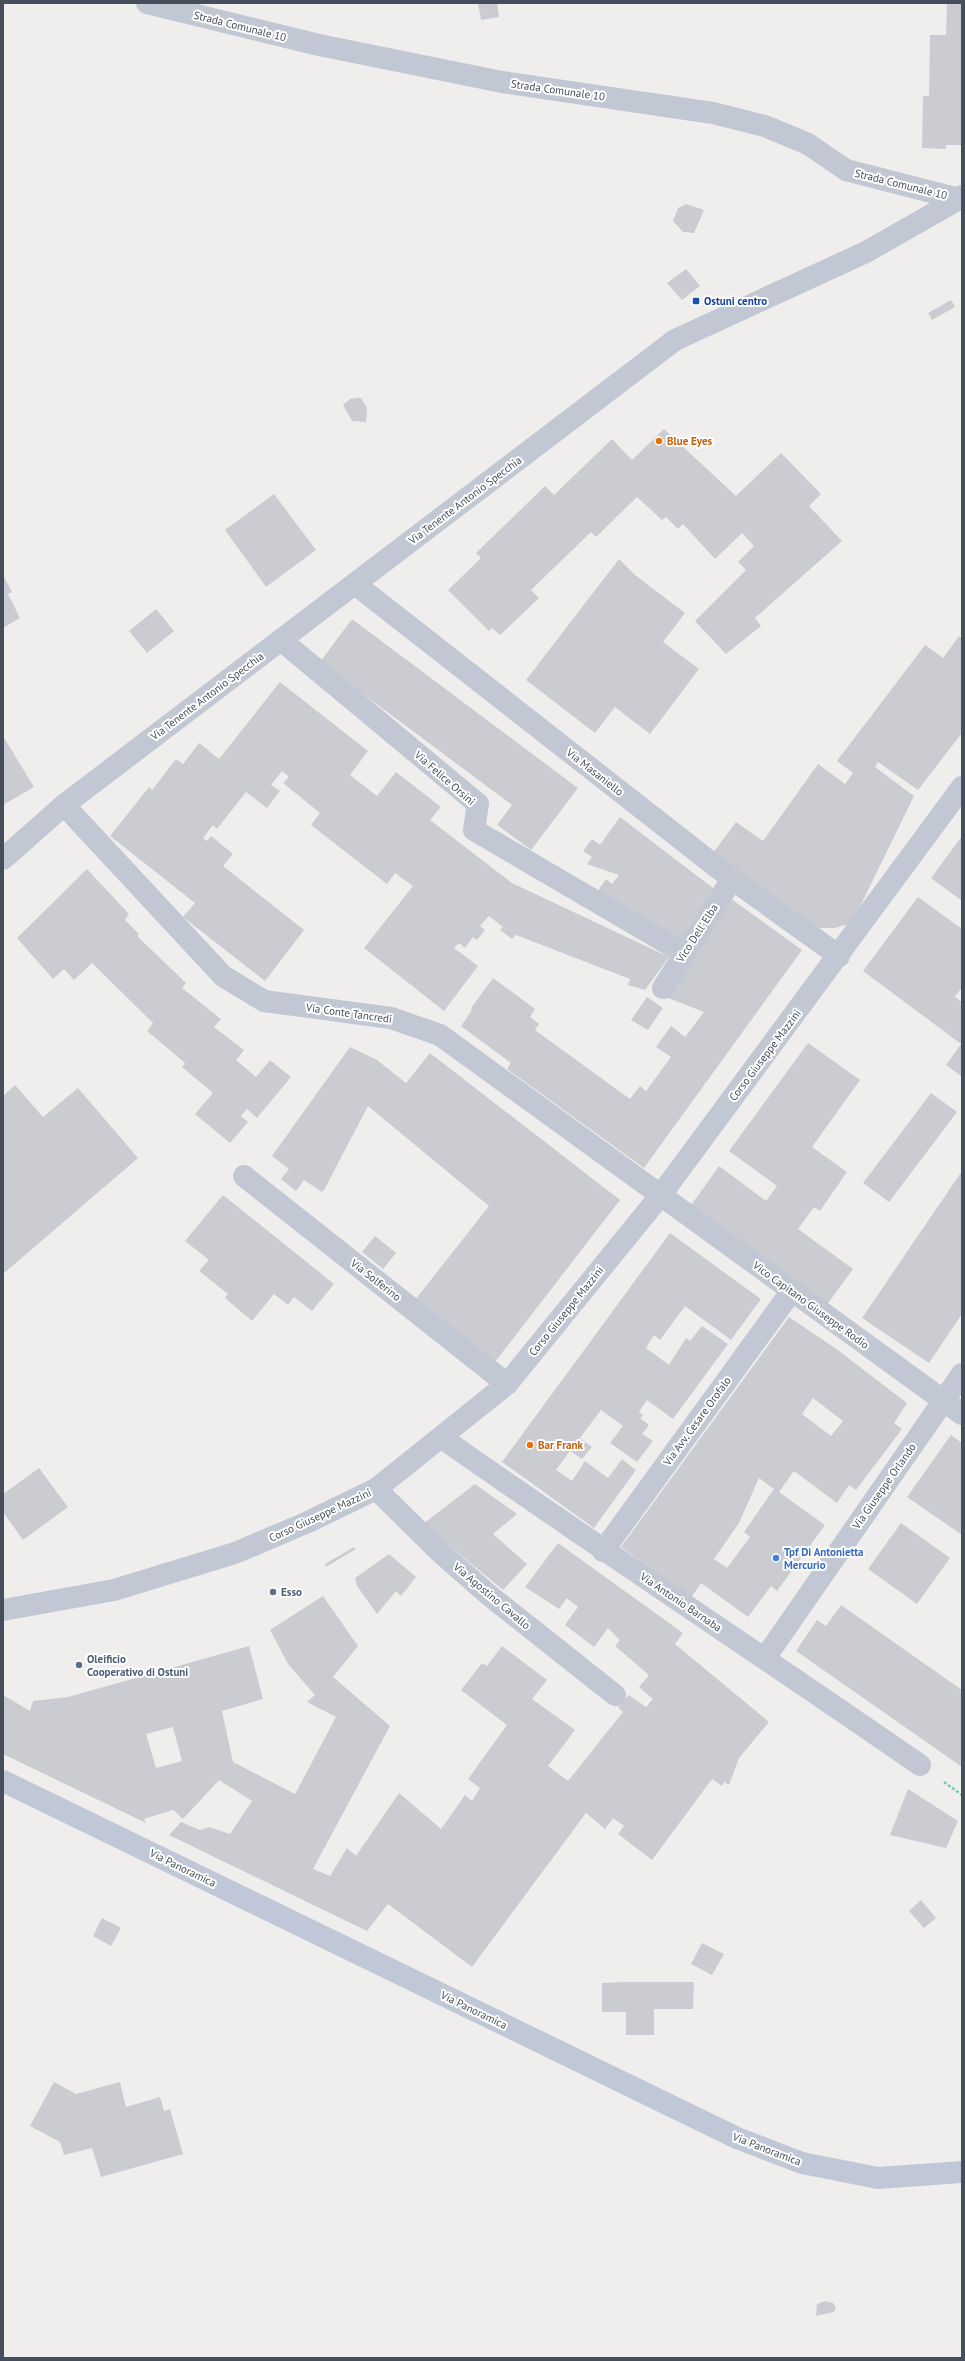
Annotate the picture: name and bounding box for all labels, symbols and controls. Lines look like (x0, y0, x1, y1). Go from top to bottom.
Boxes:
street label: Strada Comunale 10 (192, 8, 288, 44)
street label: Strada Comunale 10 (510, 76, 606, 104)
street label: Strada Comunale 10 (853, 166, 949, 202)
place label: Ostuni centro (704, 294, 767, 308)
marker: Ostuni centro (691, 296, 701, 306)
place label: Blue Eyes (667, 434, 713, 448)
marker: Blue Eyes (654, 436, 664, 446)
street label: Via Tenente Antonio Specchia (405, 453, 524, 548)
street label: Via Tenente Antonio Specchia (147, 649, 266, 744)
street label: Via Masaniello (563, 745, 626, 799)
street label: Via Felice Orsini (411, 747, 478, 808)
street label: Vico Dell' Elba (672, 901, 721, 966)
street label: Via Conte Tancredi (304, 1000, 393, 1026)
street label: Corso Giuseppe Mazzini (726, 1006, 804, 1104)
street label: Via Solferino (347, 1255, 404, 1304)
street label: Vico Capitano Giuseppe Rodio (749, 1258, 872, 1352)
street label: Corso Giuseppe Mazzini (526, 1263, 606, 1359)
street label: Via Avv. Cesare Orofalo (659, 1374, 734, 1469)
place label: Bar Frank (538, 1438, 584, 1452)
marker: Bar Frank (525, 1440, 535, 1450)
street label: Via Giuseppe Orlando (849, 1440, 919, 1532)
street label: Corso Giuseppe Mazzini (267, 1485, 373, 1545)
place label: Tpf Di Antonietta Mercurio (784, 1545, 864, 1572)
marker: Tpf Di Antonietta Mercurio (771, 1553, 781, 1563)
street label: Via Agostino Cavallo (450, 1559, 533, 1632)
street label: Via Antonio Barnaba (637, 1569, 724, 1635)
place label: Esso (281, 1585, 302, 1599)
marker: Esso (268, 1587, 278, 1597)
place label: Oleificio Cooperativo di Ostuni (87, 1652, 188, 1679)
marker: Oleificio Cooperativo di Ostuni (74, 1660, 84, 1670)
street label: Via Panoramica (147, 1845, 219, 1890)
street label: Via Panoramica (438, 1987, 510, 2032)
street label: Via Panoramica (730, 2129, 803, 2168)

